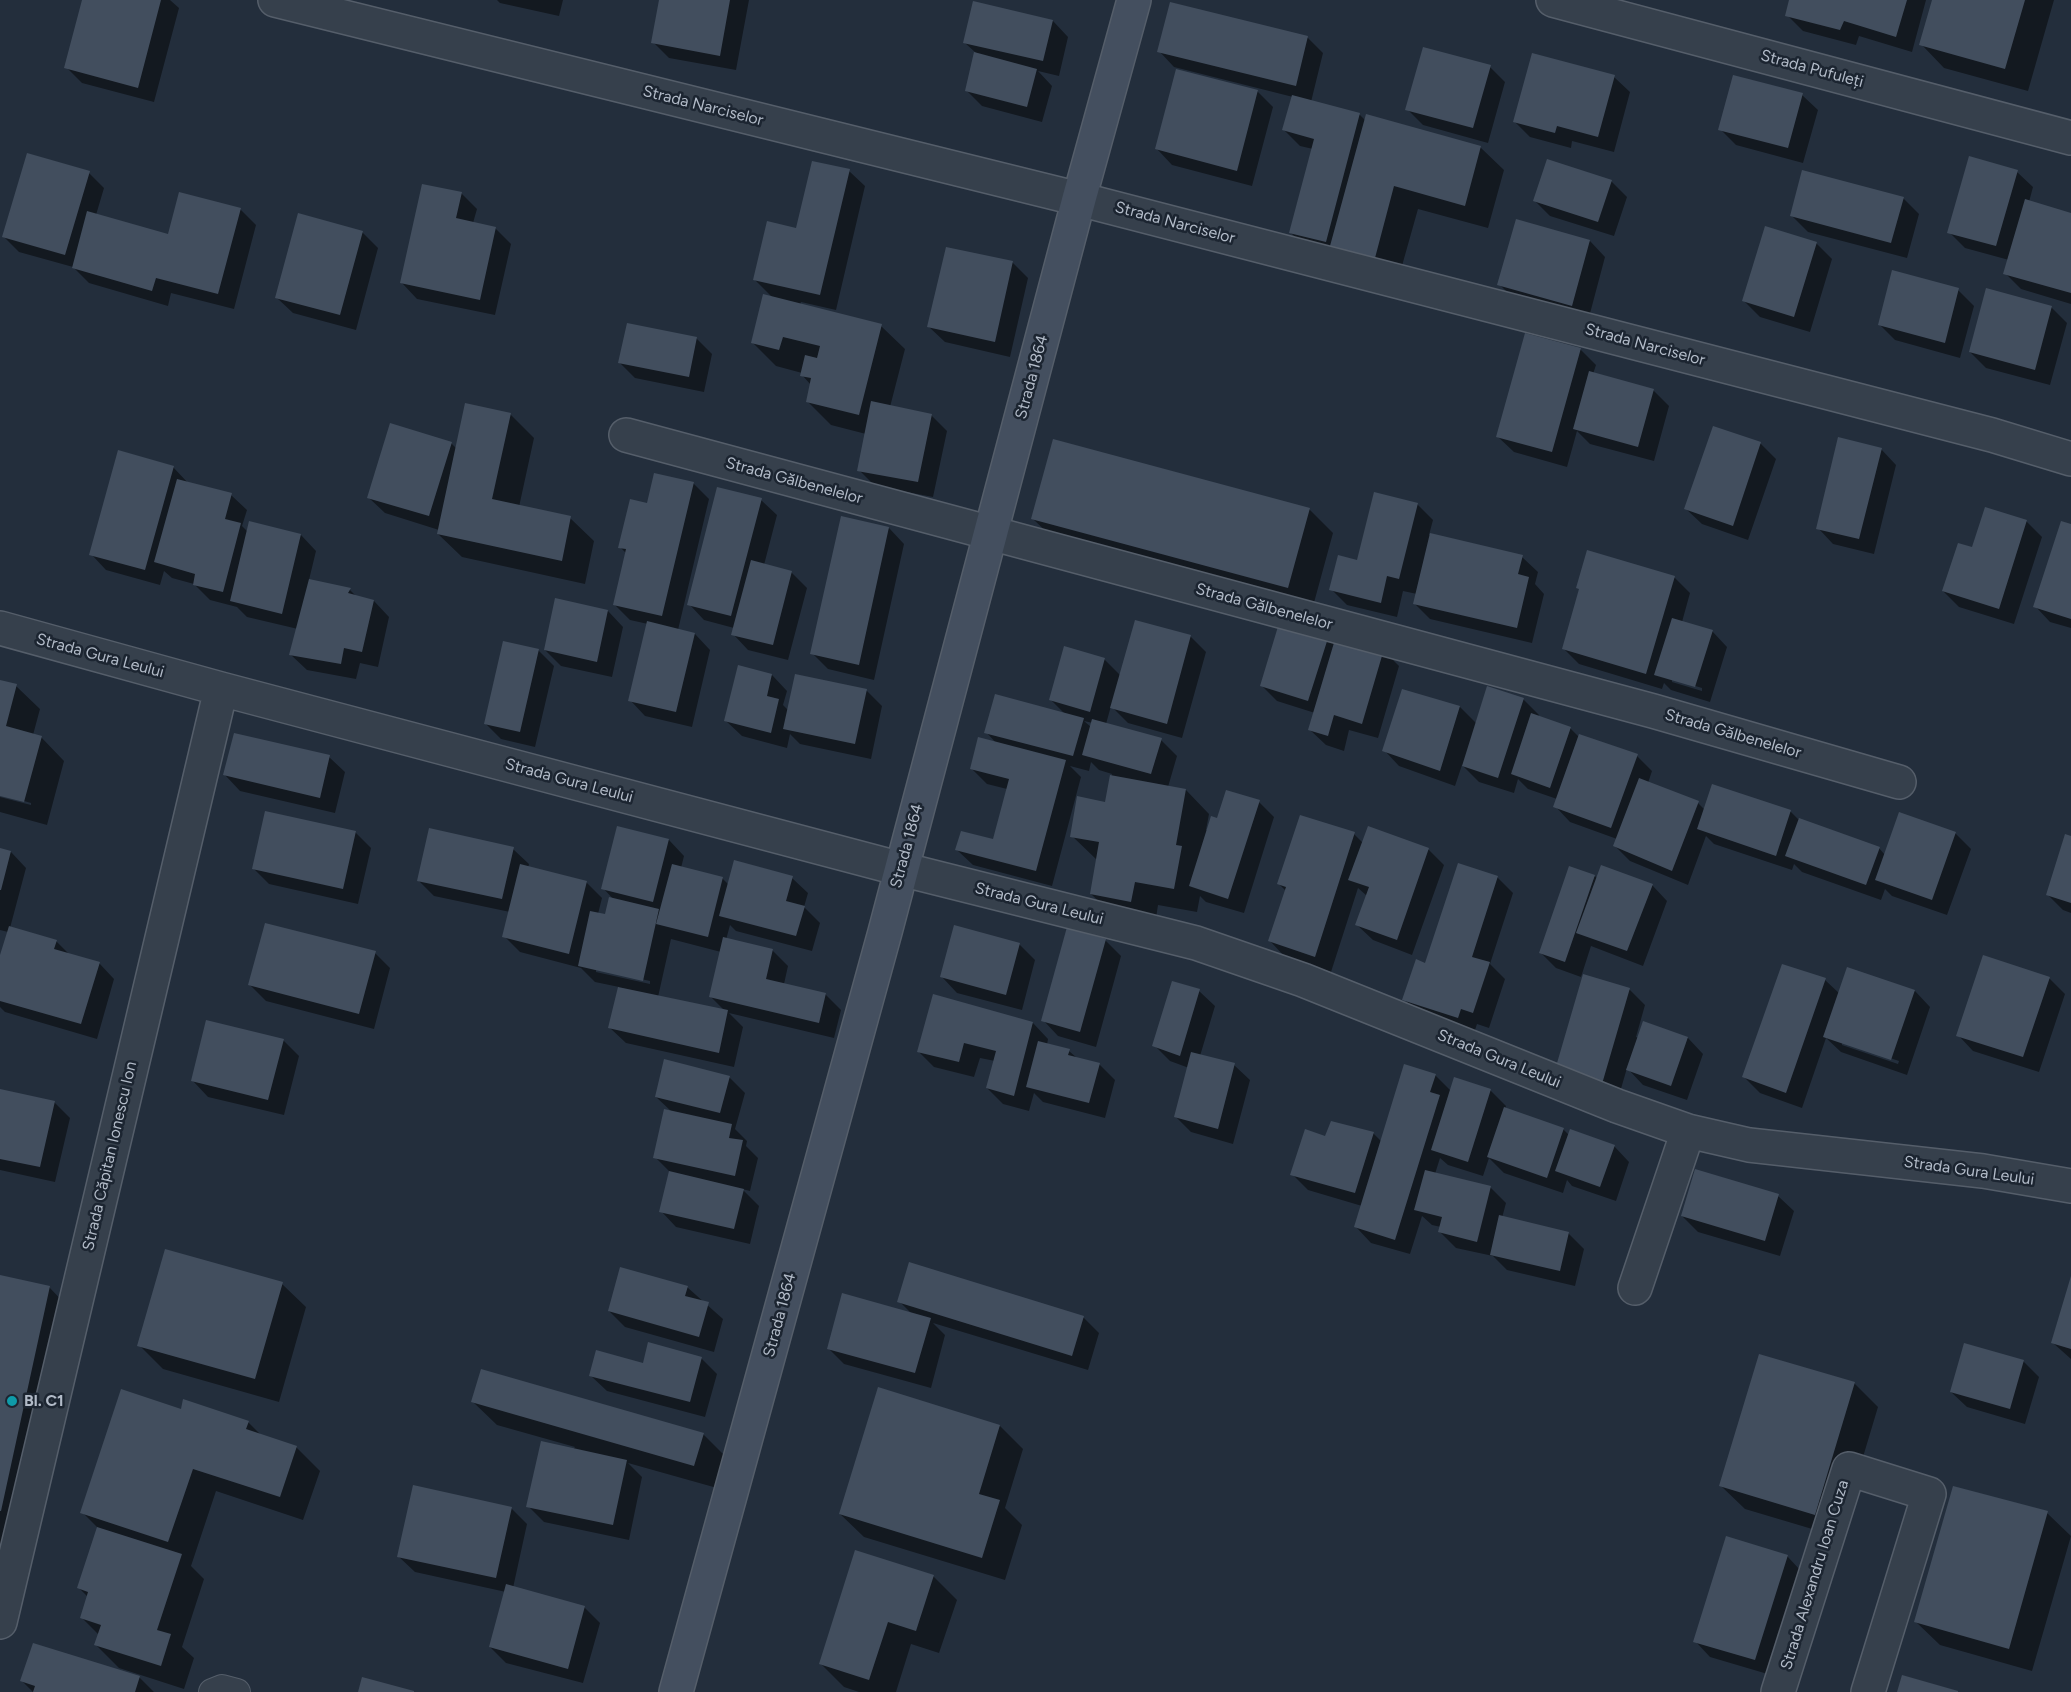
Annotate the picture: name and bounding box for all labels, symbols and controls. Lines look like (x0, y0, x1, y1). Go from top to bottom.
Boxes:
street label: Strada Pufuleți (1758, 46, 1866, 92)
street label: Strada Narciselor (641, 82, 765, 130)
street label: Strada Narciselor (1113, 198, 1237, 248)
street label: Strada Narciselor (1583, 320, 1707, 370)
street label: Strada 1864 (1012, 333, 1052, 421)
street label: Strada Gălbenelelor (723, 453, 865, 509)
street label: Strada Gălbenelelor (1193, 579, 1335, 635)
street label: Strada Gura Leului (34, 630, 166, 682)
street label: Strada Gălbenelelor (1663, 705, 1803, 763)
street label: Strada Gura Leului (503, 755, 635, 807)
street label: Strada 1864 (887, 802, 927, 890)
street label: Strada Gura Leului (973, 879, 1105, 929)
street label: Strada Gura Leului (1434, 1025, 1564, 1093)
street label: Strada Căpitan Ionescu Ion (79, 1060, 141, 1252)
street label: Strada Gura Leului (1902, 1152, 2036, 1190)
street label: Strada 1864 (760, 1271, 800, 1359)
place label: Bl. C1 (24, 1391, 64, 1411)
marker: Bl. C1 (5, 1394, 19, 1408)
street label: Strada Alexandru Ioan Cuza (1777, 1478, 1853, 1672)

